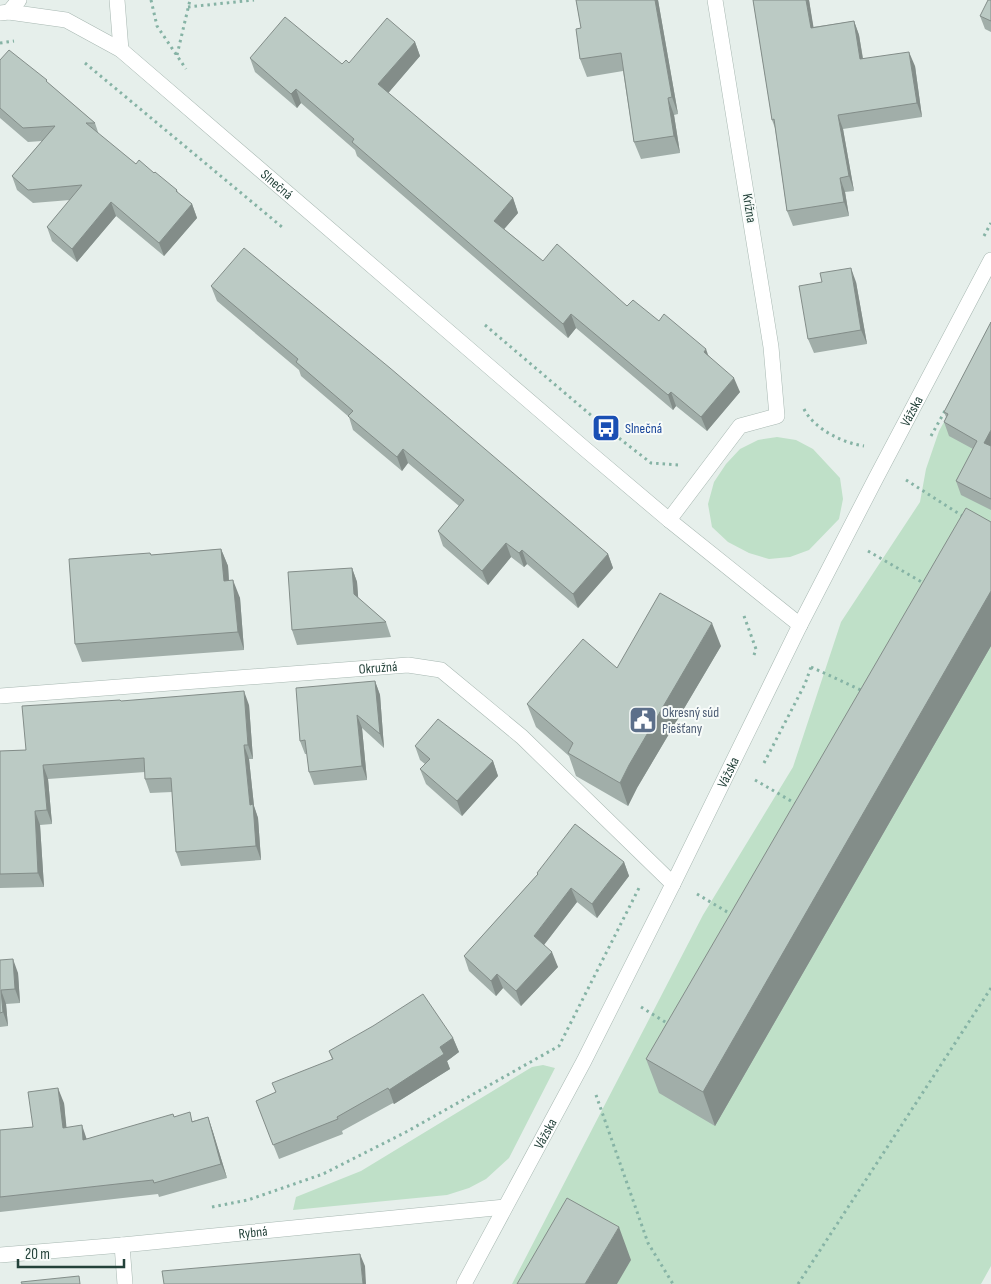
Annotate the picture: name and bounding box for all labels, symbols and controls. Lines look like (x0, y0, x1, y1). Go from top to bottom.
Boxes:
street label: Slnečná (257, 166, 296, 203)
street label: Krížna (739, 192, 760, 224)
street label: Vážska (897, 393, 927, 429)
bus stop icon: Slnečná (591, 413, 621, 443)
place label: Slnečná (625, 420, 662, 437)
street label: Okružná (358, 658, 398, 678)
place label: Okresný súd Piešťany (662, 704, 719, 737)
public building icon: Okresný súd Piešťany (628, 705, 658, 735)
street label: Vážska (714, 754, 743, 790)
street label: Vážska (530, 1116, 561, 1152)
street label: Rybná (238, 1223, 268, 1242)
scale bar (18, 1236, 124, 1268)
text: 20 m (25, 1245, 50, 1264)

